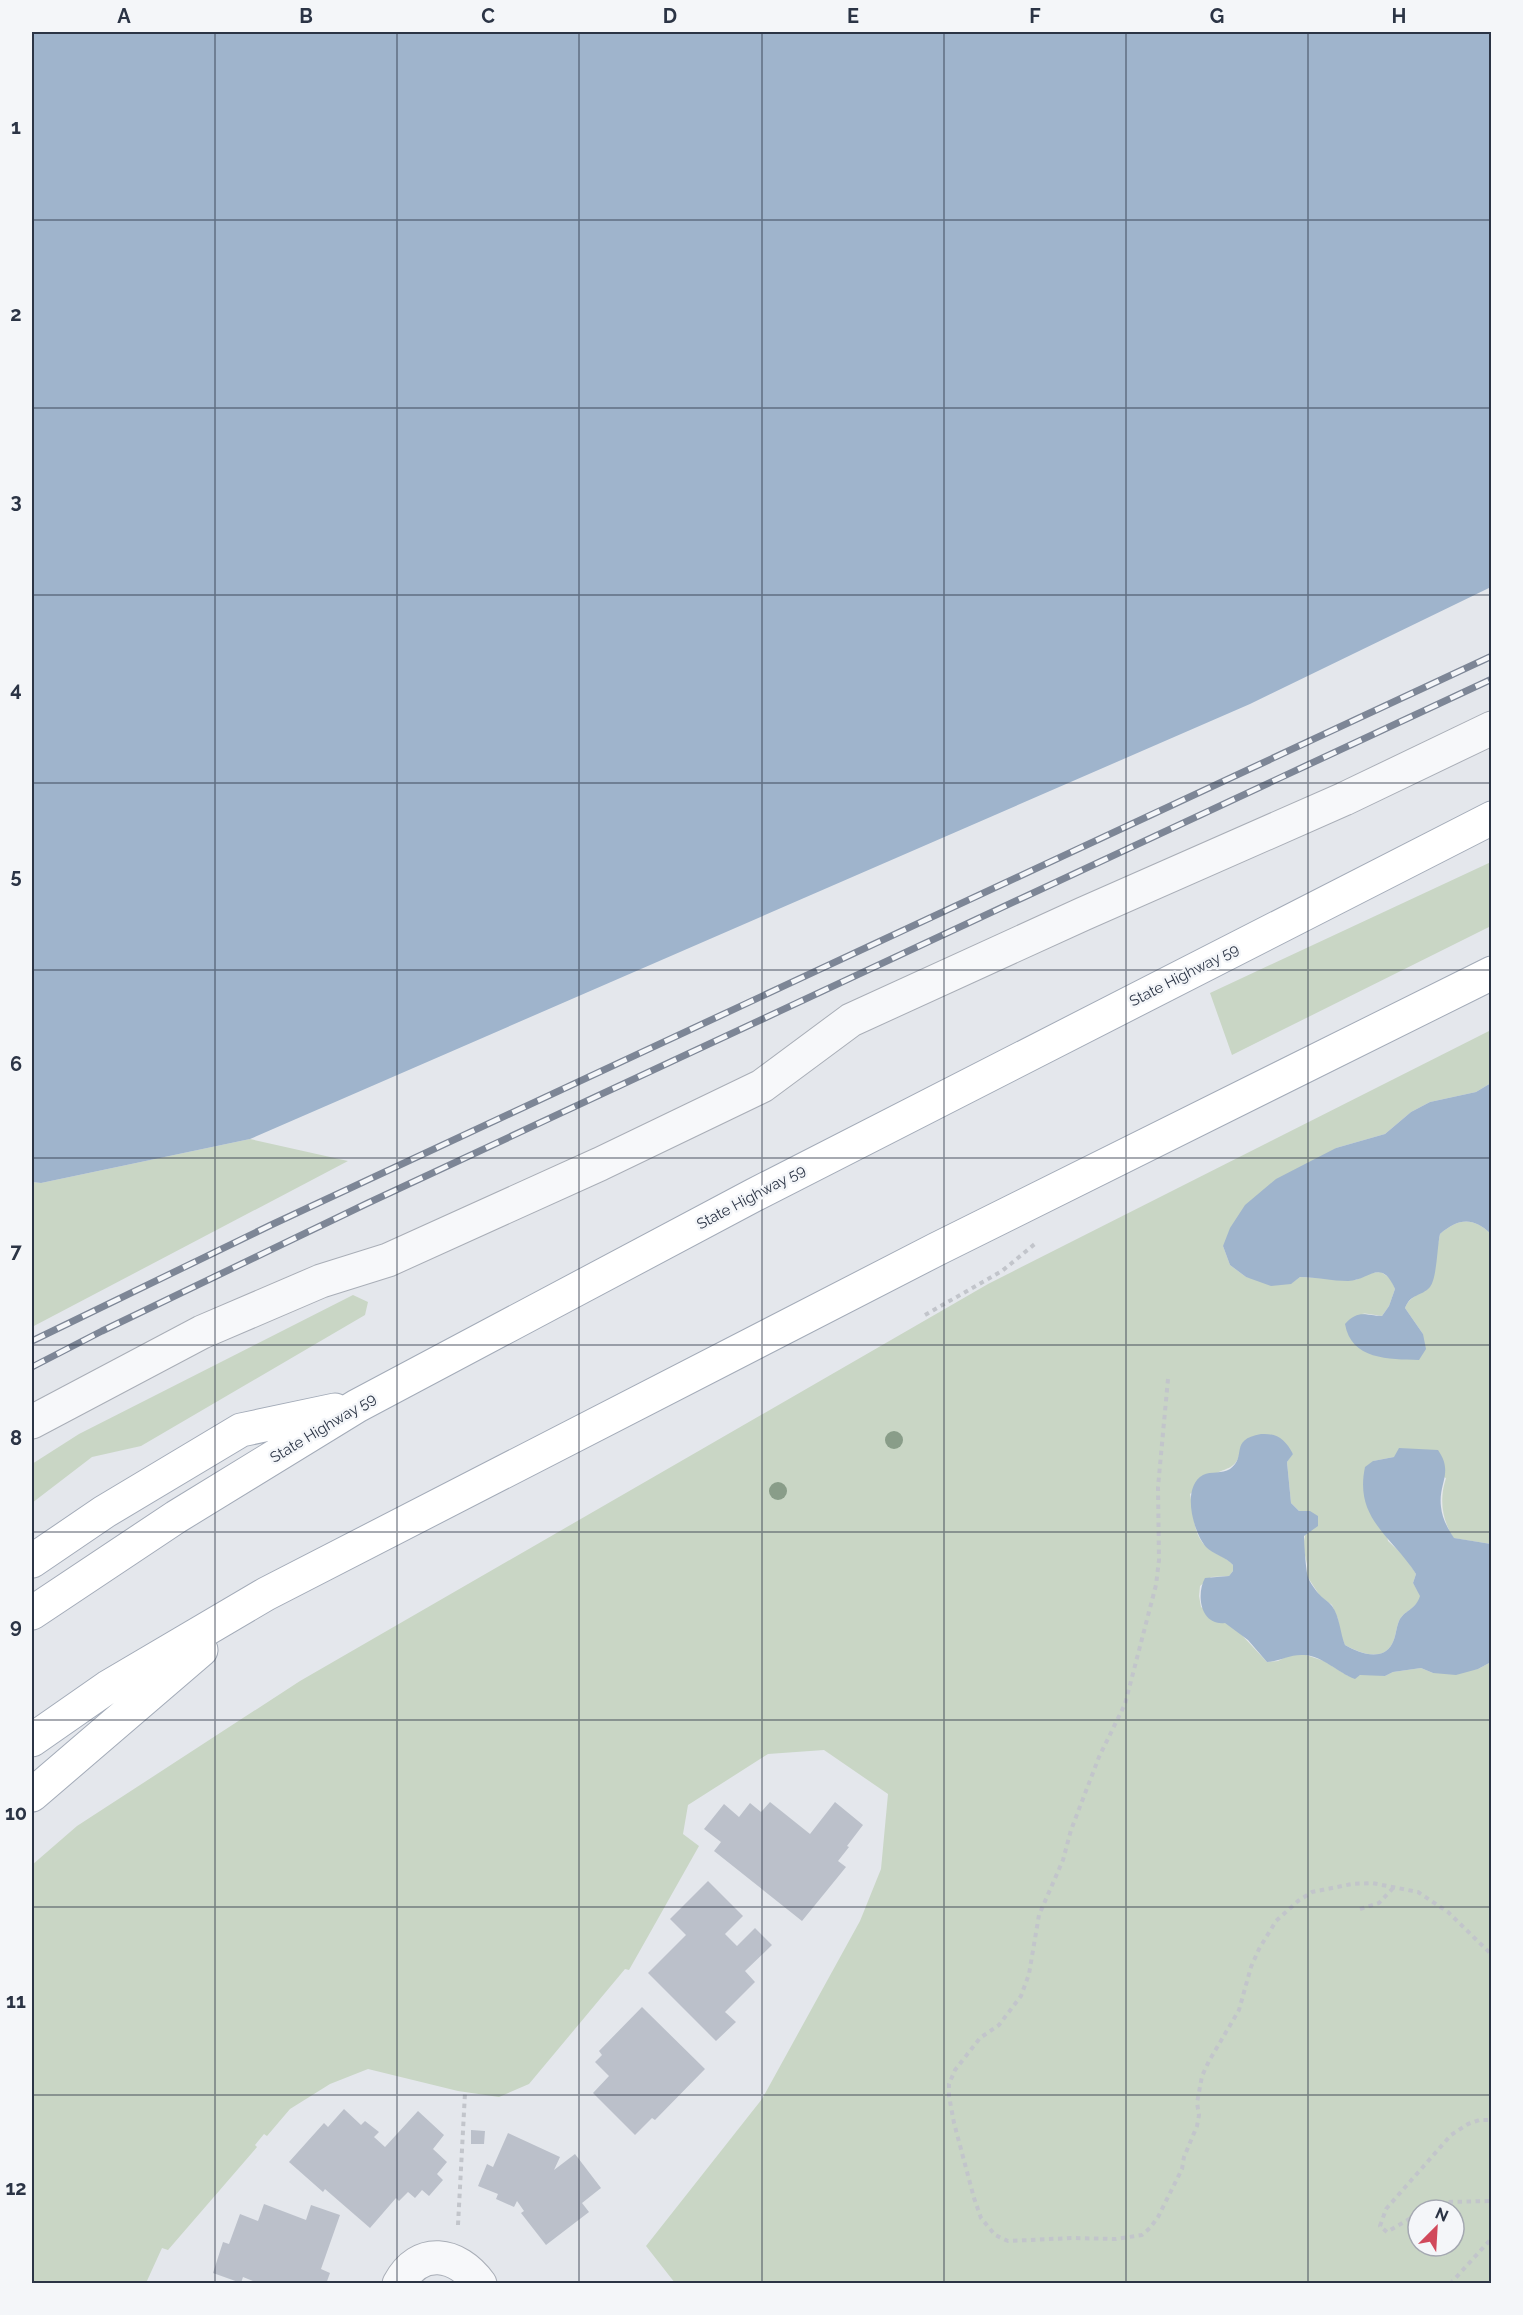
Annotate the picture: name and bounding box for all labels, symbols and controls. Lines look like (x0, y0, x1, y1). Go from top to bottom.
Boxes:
text: A (117, 4, 131, 28)
text: B (299, 4, 313, 28)
text: C (481, 4, 495, 28)
text: D (663, 4, 677, 28)
text: E (847, 4, 859, 28)
text: F (1029, 4, 1041, 28)
text: G (1210, 4, 1224, 28)
text: H (1392, 4, 1406, 28)
text: 1 (11, 115, 21, 139)
text: 2 (10, 302, 22, 326)
text: 3 (10, 489, 22, 513)
text: 4 (10, 677, 22, 701)
text: 5 (10, 864, 22, 888)
street label: State Highway 59 (1126, 940, 1242, 1010)
text: 6 (10, 1052, 22, 1076)
street label: State Highway 59 (694, 1161, 808, 1233)
text: 7 (10, 1239, 22, 1263)
street label: State Highway 59 (267, 1389, 379, 1467)
text: 8 (10, 1426, 22, 1450)
text: 9 (10, 1614, 22, 1638)
text: 10 (5, 1801, 27, 1825)
text: 11 (6, 1989, 26, 2013)
text: 12 (5, 2176, 27, 2200)
north arrow (1406, 2198, 1466, 2258)
text: N (1432, 2204, 1451, 2226)

